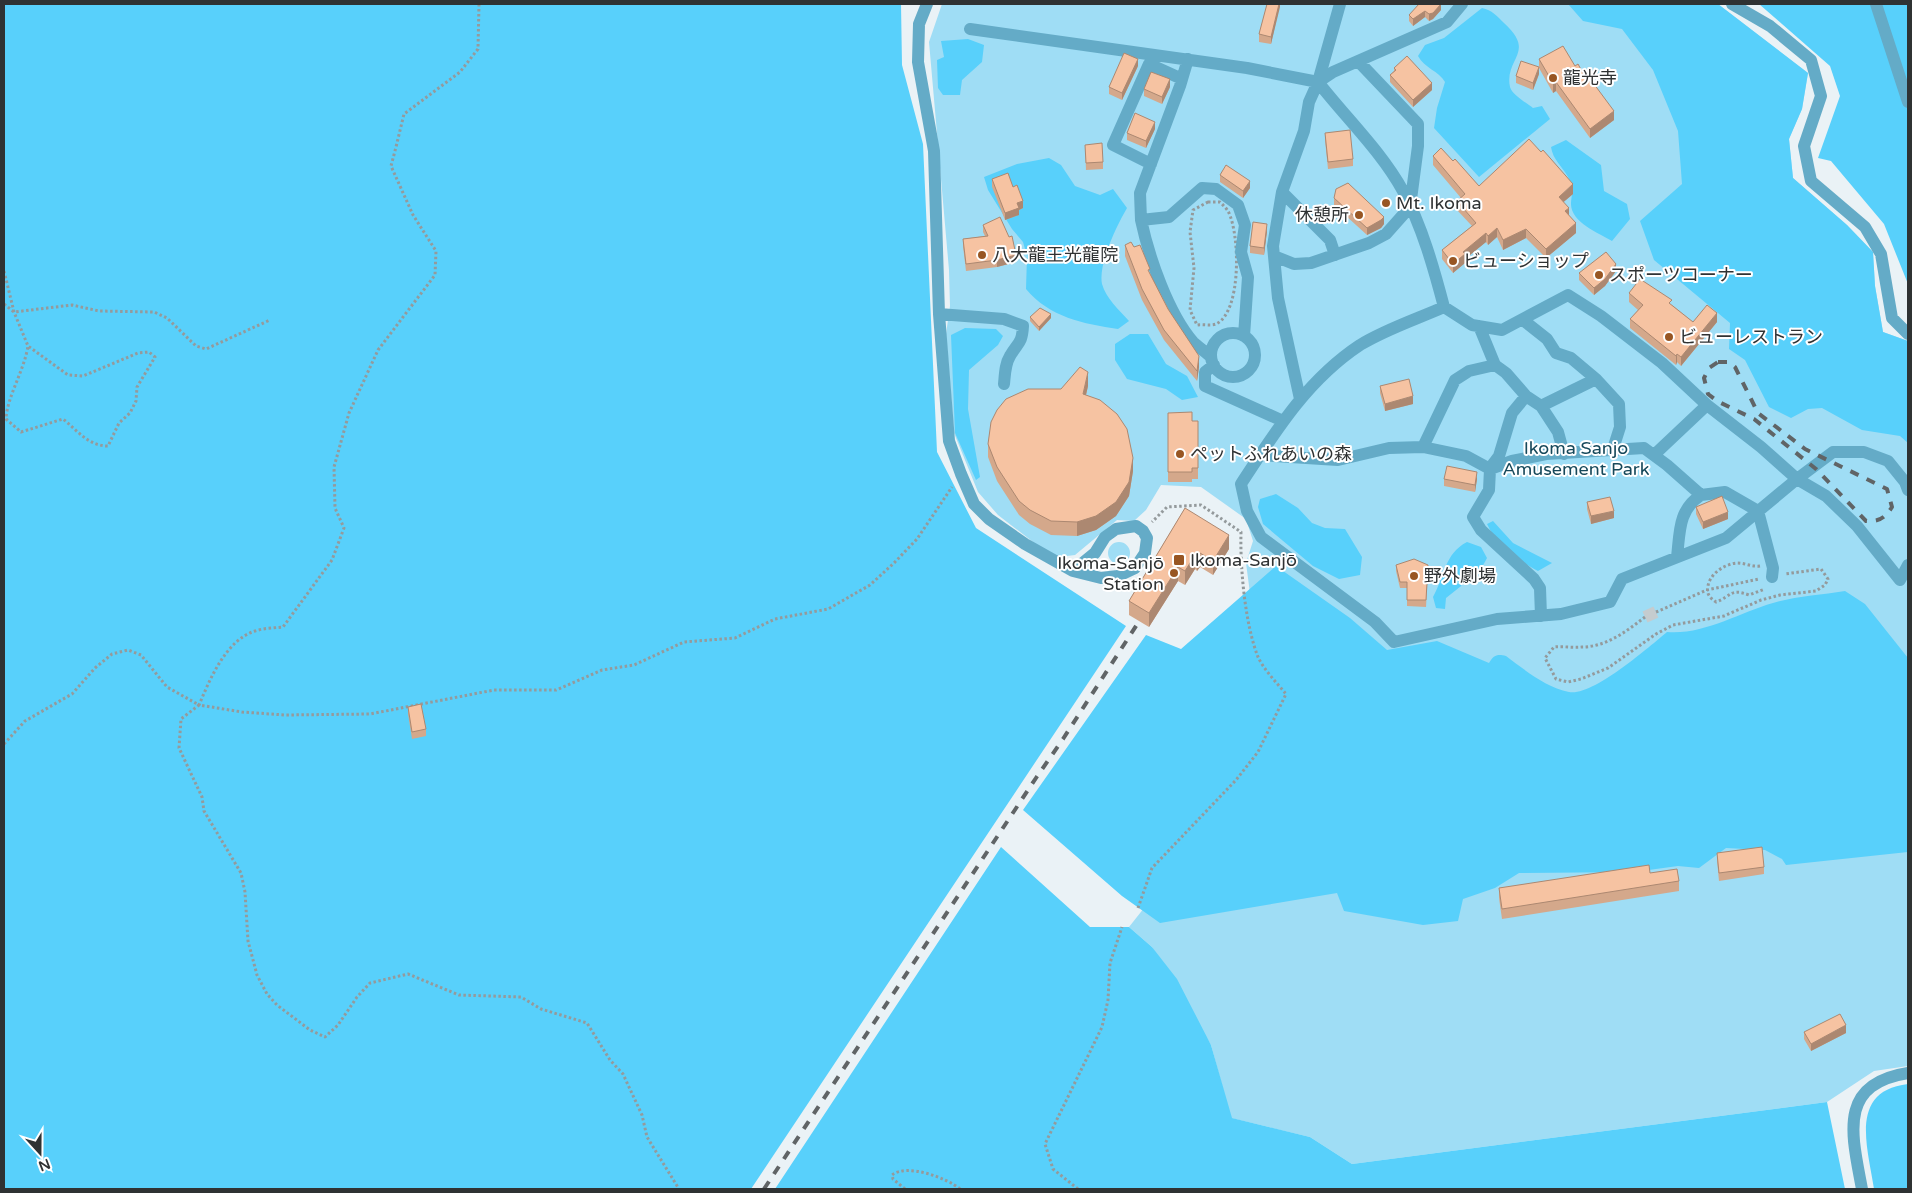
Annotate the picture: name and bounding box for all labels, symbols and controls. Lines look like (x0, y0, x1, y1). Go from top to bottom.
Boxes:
place label: 龍光寺 (1563, 67, 1617, 89)
marker: 龍光寺 (1547, 72, 1559, 84)
place label: Mt. Ikoma (1396, 192, 1482, 214)
marker: Mt. Ikoma (1380, 197, 1392, 209)
place label: 休憩所 (1295, 204, 1349, 226)
marker: 休憩所 (1353, 209, 1365, 221)
place label: 八大龍王光龍院 (992, 244, 1118, 266)
marker: 八大龍王光龍院 (976, 249, 988, 261)
place label: ビューショップ (1463, 250, 1589, 272)
marker: ビューショップ (1447, 255, 1459, 267)
place label: スポーツコーナー (1609, 264, 1753, 286)
marker: スポーツコーナー (1593, 269, 1605, 281)
place label: ビューレストラン (1679, 326, 1823, 348)
marker: ビューレストラン (1663, 331, 1675, 343)
park label: Ikoma Sanjo Amusement Park (1502, 437, 1650, 480)
place label: ペットふれあいの森 (1190, 443, 1352, 465)
marker: ペットふれあいの森 (1174, 448, 1186, 460)
place label: Ikoma-Sanjō (1190, 549, 1297, 571)
place label: Ikoma-Sanjō Station (1057, 552, 1164, 595)
marker: Ikoma-Sanjō (1172, 553, 1186, 567)
place label: 野外劇場 (1424, 565, 1496, 587)
marker: Ikoma-Sanjō Station (1168, 567, 1180, 579)
marker: 野外劇場 (1408, 570, 1420, 582)
north arrow (15, 1128, 65, 1178)
text: N (36, 1155, 53, 1175)

